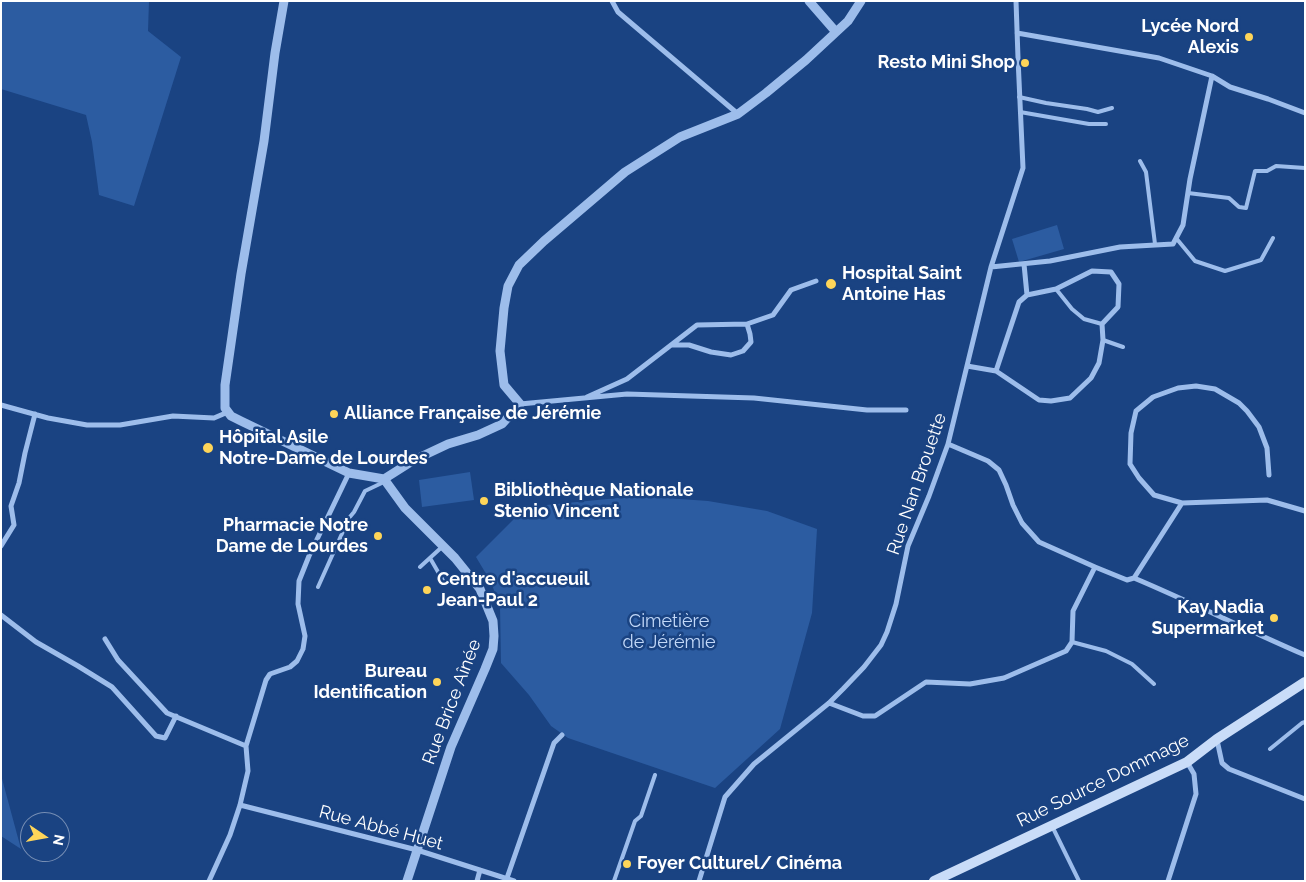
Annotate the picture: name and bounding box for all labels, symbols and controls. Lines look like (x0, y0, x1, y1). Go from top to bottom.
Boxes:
place label: Lycée Nord Alexis (1141, 16, 1239, 58)
marker: Lycée Nord Alexis (1243, 31, 1255, 43)
place label: Resto Mini Shop (878, 52, 1015, 74)
marker: Resto Mini Shop (1019, 57, 1031, 69)
place label: Hospital Saint Antoine Has (842, 263, 962, 306)
marker: Hospital Saint Antoine Has (824, 277, 838, 291)
place label: Alliance Française de Jérémie (344, 403, 601, 425)
marker: Alliance Française de Jérémie (328, 408, 340, 420)
street label: Rue Nan Brouette (883, 410, 951, 558)
place label: Hôpital Asile Notre-Dame de Lourdes (219, 427, 428, 469)
marker: Hôpital Asile Notre-Dame de Lourdes (201, 441, 215, 455)
place label: Bibliothèque Nationale Stenio Vincent (494, 480, 693, 522)
marker: Bibliothèque Nationale Stenio Vincent (478, 495, 490, 507)
place label: Pharmacie Notre Dame de Lourdes (216, 515, 368, 558)
marker: Pharmacie Notre Dame de Lourdes (372, 530, 384, 542)
place label: Centre d'accueuil Jean-Paul 2 (437, 569, 589, 612)
marker: Centre d'accueuil Jean-Paul 2 (421, 584, 433, 596)
place label: Kay Nadia Supermarket (1152, 597, 1264, 640)
park label: Cimetière de Jérémie (622, 611, 716, 654)
marker: Kay Nadia Supermarket (1268, 612, 1280, 624)
street label: Rue Brice Aînée (418, 636, 486, 768)
place label: Bureau Identification (313, 661, 427, 704)
marker: Bureau Identification (431, 676, 443, 688)
street label: Rue Source Dommage (1013, 730, 1193, 832)
street label: Rue Abbé Huet (317, 801, 445, 855)
north arrow (20, 812, 70, 862)
text: N (50, 833, 68, 847)
place label: Foyer Culturel/ Cinéma (637, 853, 842, 875)
marker: Foyer Culturel/ Cinéma (621, 858, 633, 870)

